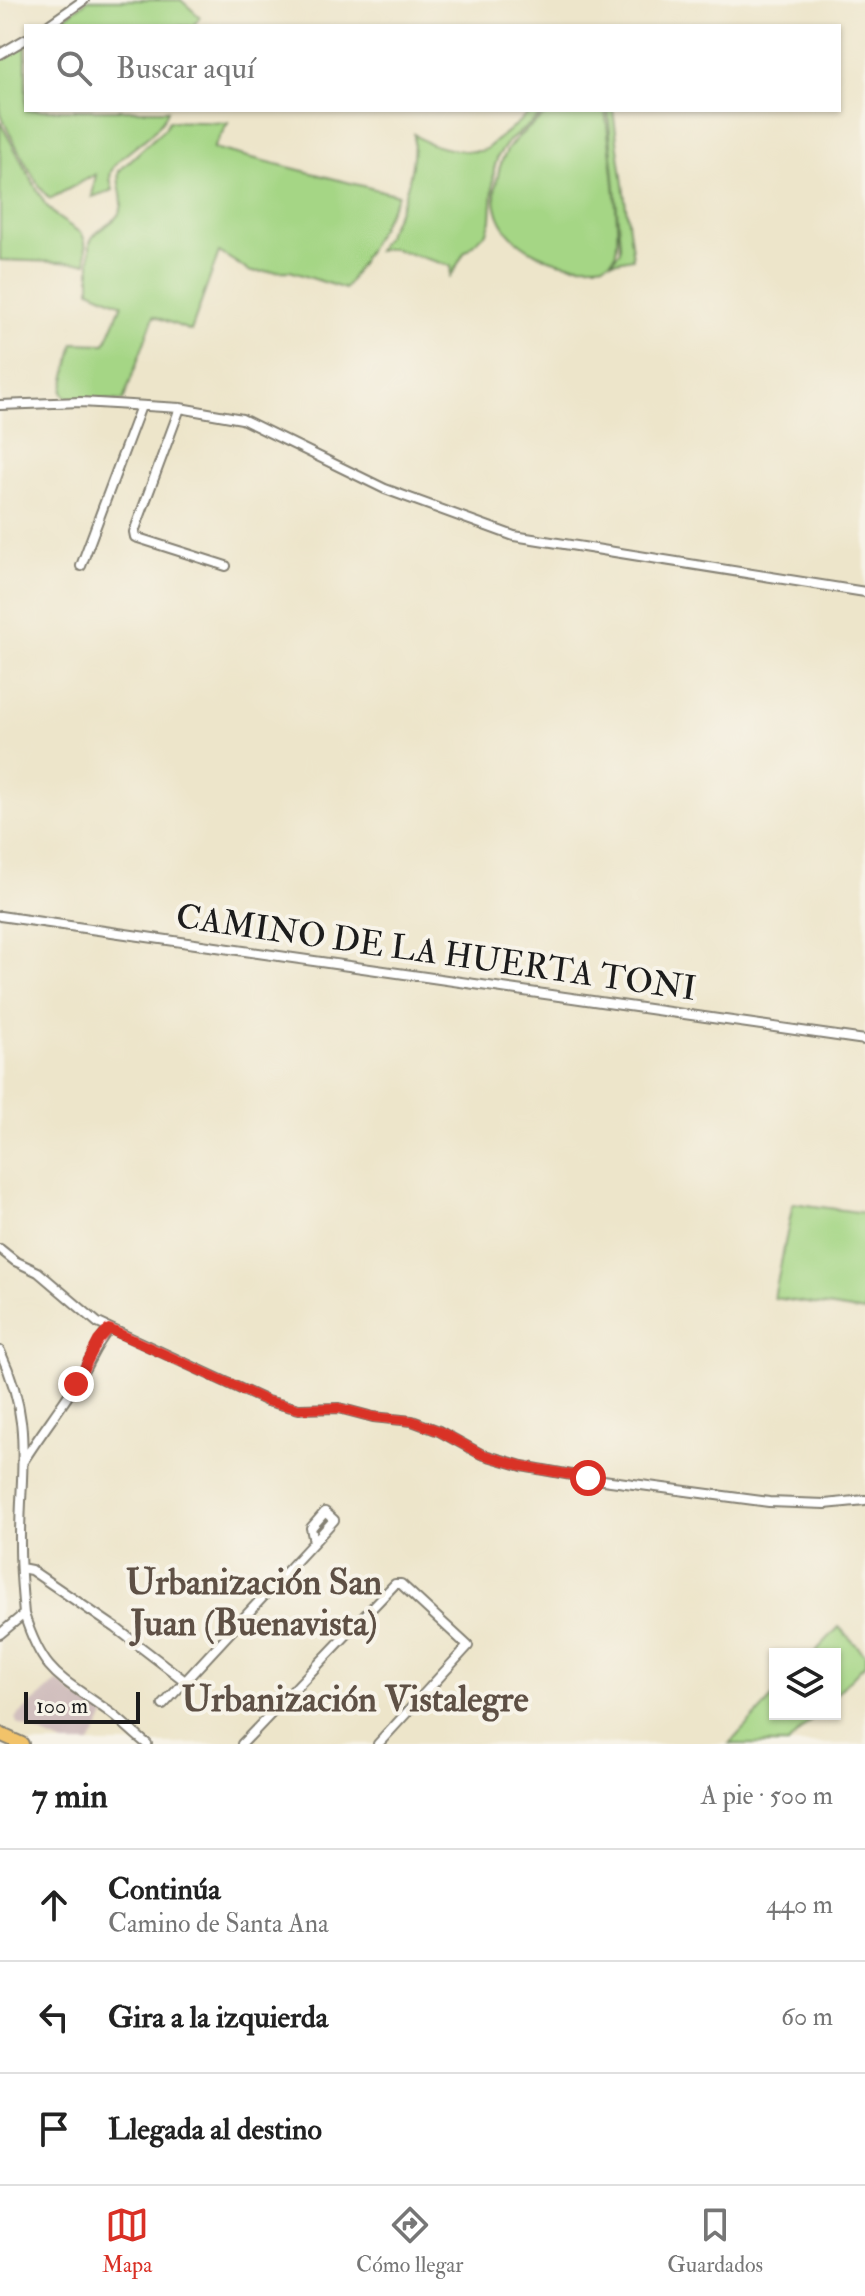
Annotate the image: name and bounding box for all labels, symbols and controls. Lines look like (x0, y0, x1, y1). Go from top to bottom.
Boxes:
search box (24, 24, 841, 112)
icon: search (52, 46, 96, 90)
text: Buscar aquí (116, 50, 255, 87)
street label: CAMINO DE LA HUERTA TONI (173, 895, 699, 1011)
route end (58, 1366, 94, 1402)
route start (570, 1460, 606, 1496)
district label: Urbanización San Juan (Buenavista) (126, 1560, 383, 1647)
map controls (769, 1648, 841, 1720)
button: layers (769, 1648, 841, 1720)
district label: Urbanización Vistalegre (182, 1677, 528, 1722)
scale bar (24, 1688, 140, 1724)
text: 100 m (36, 1692, 88, 1720)
text: 7 min (32, 1775, 108, 1818)
text: A pie · 500 m (701, 1780, 833, 1812)
text: Continúa (108, 1871, 221, 1908)
icon: ahead (32, 1883, 76, 1927)
text: 440 m (766, 1889, 833, 1921)
text: Camino de Santa Ana (108, 1908, 329, 1940)
icon: left (32, 1995, 76, 2039)
text: Gira a la izquierda (108, 1999, 328, 2036)
text: 60 m (781, 2001, 833, 2033)
icon: arrive (32, 2107, 76, 2151)
text: Llegada al destino (108, 2111, 322, 2148)
tab: Mapa (102, 2203, 152, 2279)
tab: Cómo llegar (356, 2203, 463, 2279)
tab: Guardados (667, 2203, 763, 2279)

